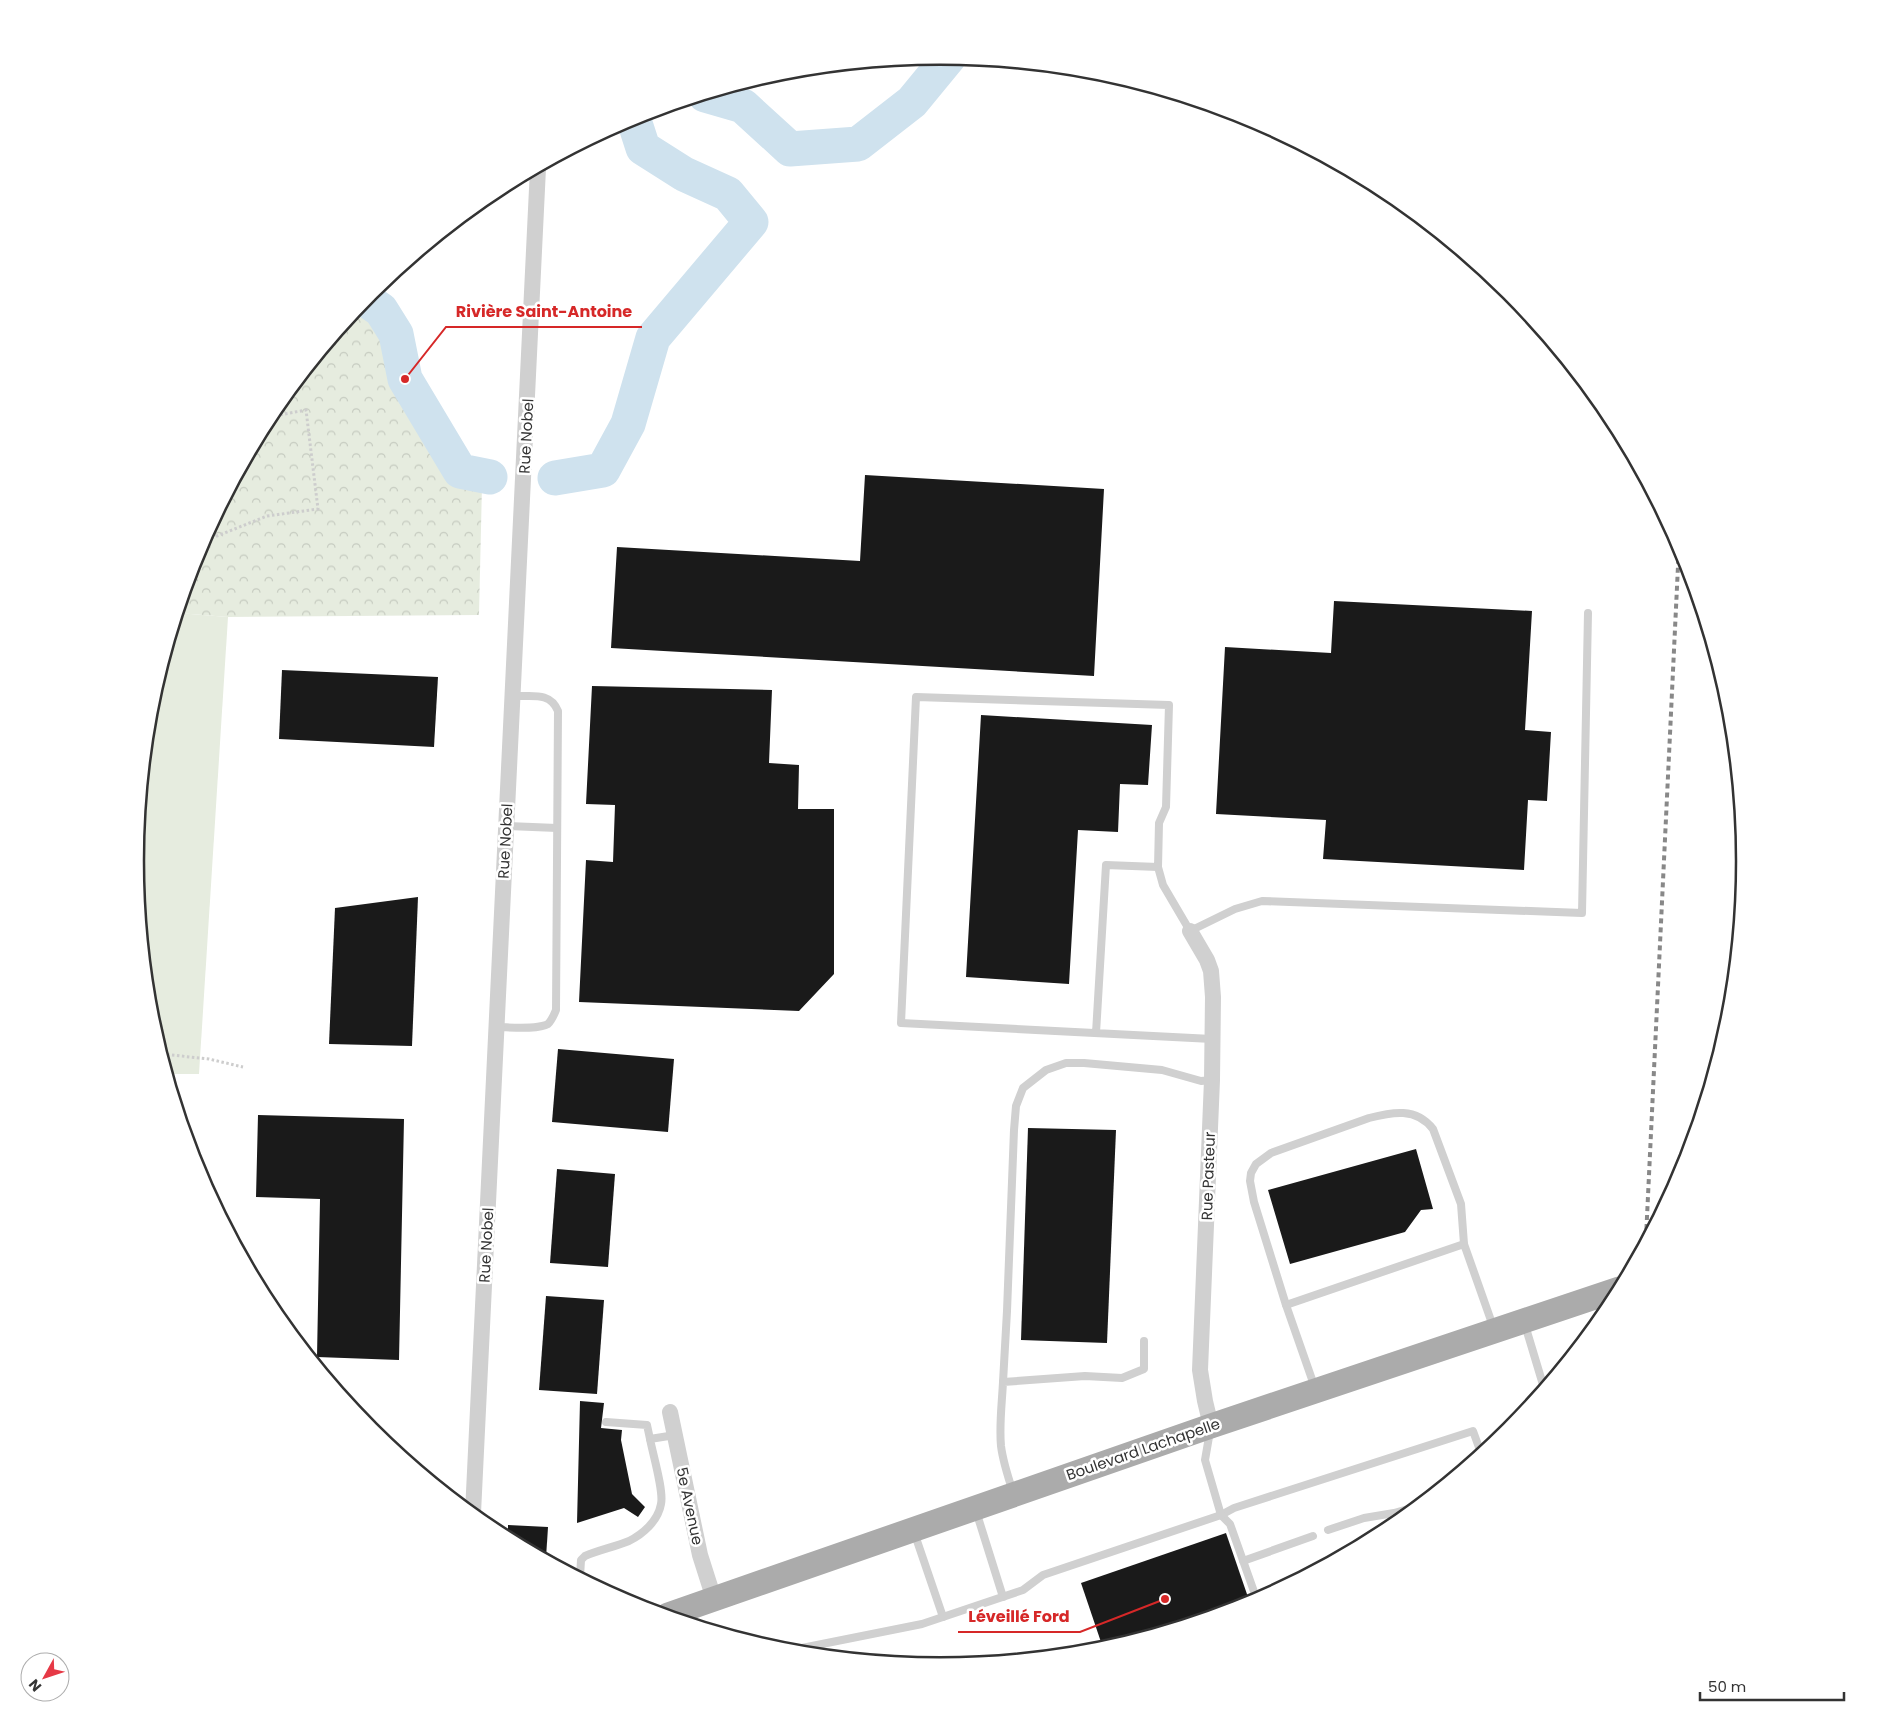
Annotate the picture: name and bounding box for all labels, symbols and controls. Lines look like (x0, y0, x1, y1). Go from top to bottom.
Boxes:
callout: Rivière Saint-Antoine (446, 296, 642, 327)
text: Rivière Saint-Antoine (456, 300, 632, 323)
street label: Rue Nobel (514, 398, 538, 474)
street label: Rue Nobel (493, 803, 517, 879)
street label: Rue Pasteur (1196, 1131, 1220, 1221)
street label: Rue Nobel (474, 1207, 498, 1283)
street label: Boulevard Lachapelle (1063, 1413, 1223, 1485)
street label: 5e Avenue (672, 1465, 708, 1547)
callout: Léveillé Ford (958, 1601, 1080, 1632)
text: Léveillé Ford (968, 1605, 1070, 1628)
north arrow (20, 1652, 70, 1702)
scale bar (1700, 1670, 1844, 1702)
text: N (24, 1675, 46, 1696)
text: 50 m (1708, 1676, 1746, 1697)

